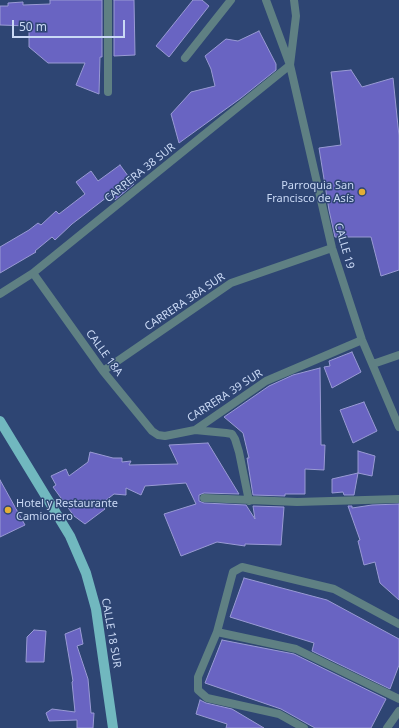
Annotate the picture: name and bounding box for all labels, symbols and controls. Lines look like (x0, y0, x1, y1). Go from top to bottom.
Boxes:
scale bar (14, 12, 127, 38)
text: 50 m (19, 18, 47, 35)
street label: CARRERA 38 SUR (102, 141, 178, 205)
place label: Parroquia San Francisco de Asís (267, 179, 354, 205)
marker: Parroquia San Francisco de Asís (357, 187, 367, 197)
street label: CALLE 19 (331, 222, 357, 270)
street label: CARRERA 38A SUR (142, 270, 228, 334)
street label: CALLE 18A (83, 327, 125, 379)
street label: CARRERA 39 SUR (185, 367, 265, 425)
place label: Hotel y Restaurante Camionero (16, 497, 118, 523)
marker: Hotel y Restaurante Camionero (3, 505, 13, 515)
street label: CALLE 18 SUR (98, 597, 124, 669)

